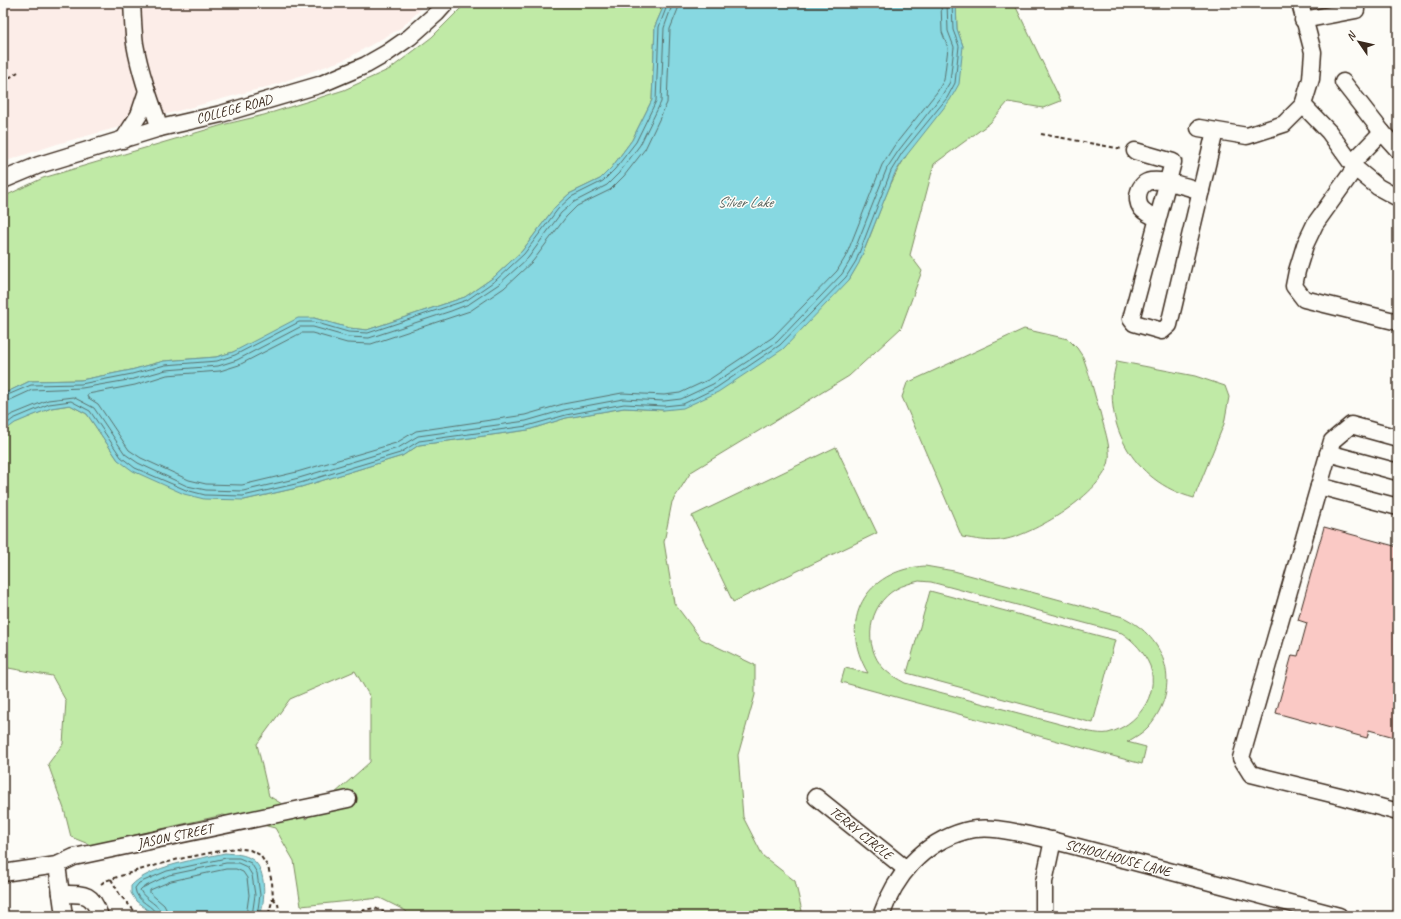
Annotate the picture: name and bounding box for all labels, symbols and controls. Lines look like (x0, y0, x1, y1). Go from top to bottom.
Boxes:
north arrow (1339, 22, 1379, 62)
text: N (1343, 28, 1360, 43)
street label: COLLEGE ROAD (194, 90, 276, 127)
water label: Silver Lake (718, 193, 775, 212)
street label: TERRY CIRCLE (826, 803, 898, 865)
street label: JASON STREET (135, 819, 218, 853)
street label: SCHOOLHOUSE LANE (1063, 836, 1174, 881)

